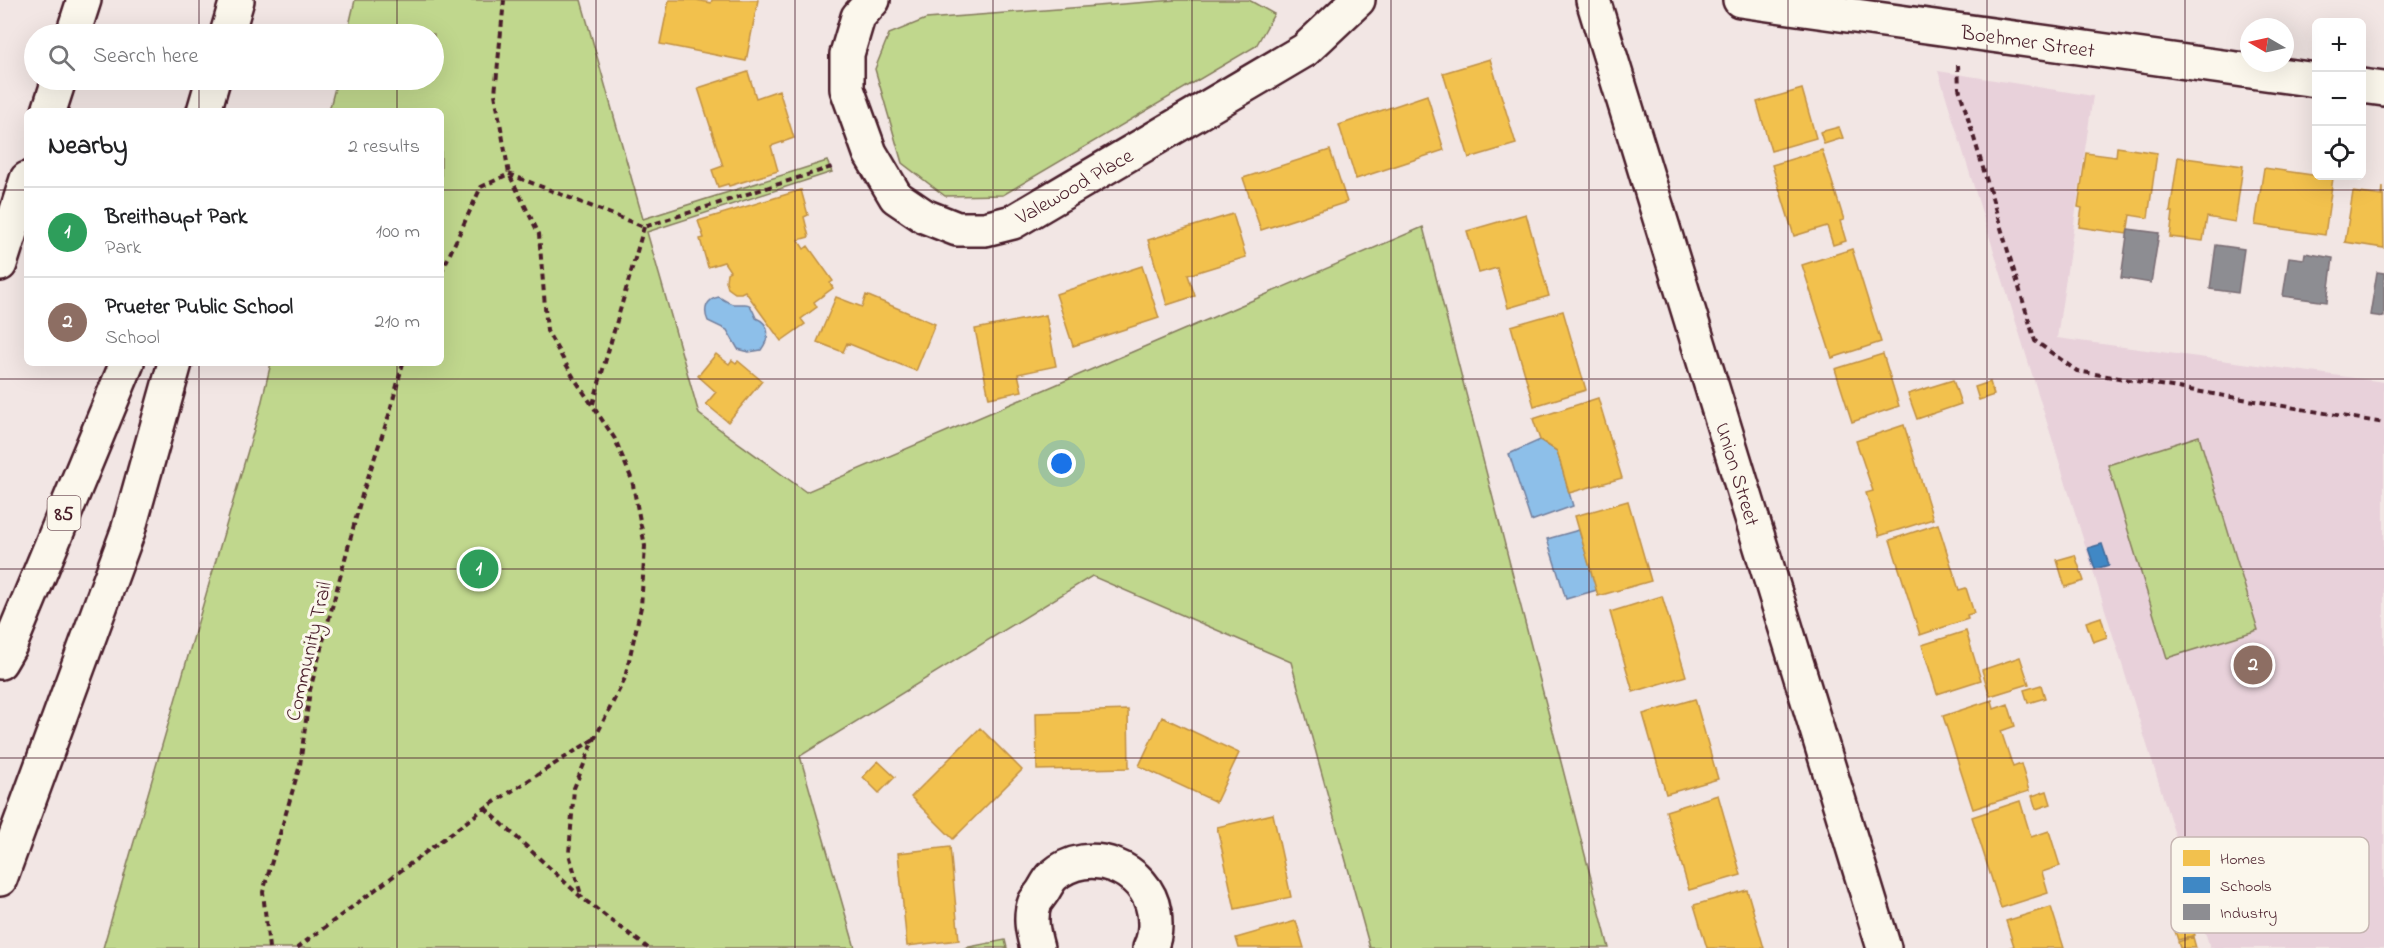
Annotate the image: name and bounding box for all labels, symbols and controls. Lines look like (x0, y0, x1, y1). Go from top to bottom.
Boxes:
north arrow (2240, 18, 2294, 72)
map controls (2312, 18, 2366, 180)
button: + (2312, 18, 2366, 72)
street label: Boehmer Street (1958, 19, 2097, 67)
search box (24, 24, 444, 90)
icon: search (45, 41, 78, 74)
text: Search here (93, 41, 198, 73)
button: − (2312, 72, 2366, 126)
button: locate (2312, 126, 2366, 180)
text: Nearby (48, 128, 127, 166)
text: 2 results (348, 133, 420, 162)
street label: Valewood Place (1010, 142, 1140, 234)
text: Breithaupt Park (105, 202, 247, 234)
text: 1 (64, 218, 71, 247)
text: 100 m (376, 218, 420, 247)
text: Park (105, 234, 141, 263)
text: Prueter Public School (105, 292, 293, 324)
text: 2 (63, 308, 72, 337)
text: 210 m (375, 308, 420, 337)
text: School (105, 324, 160, 353)
street label: Union Street (1706, 419, 1766, 530)
your location (1047, 449, 1076, 478)
road number: 85 (48, 496, 80, 530)
pin: 1 (460, 546, 498, 592)
street label: Community Trail (279, 579, 343, 725)
pin: 2 (2234, 642, 2272, 688)
legend (2171, 837, 2369, 933)
text: Homes (2220, 848, 2265, 872)
text: Schools (2220, 875, 2272, 899)
text: Industry (2220, 902, 2277, 926)

